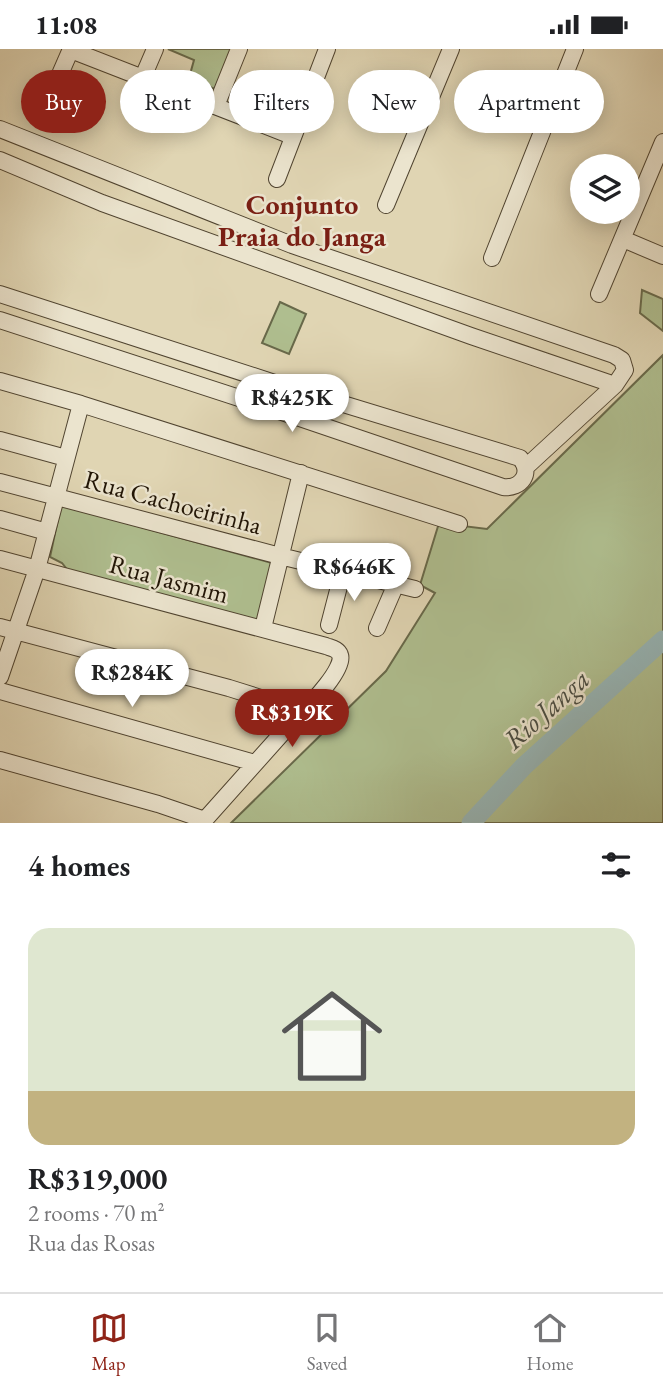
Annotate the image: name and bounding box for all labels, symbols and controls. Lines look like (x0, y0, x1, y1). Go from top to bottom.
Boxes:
text: 11:08 (35, 8, 97, 42)
chip: Buy (21, 70, 106, 133)
chip: Rent (120, 70, 215, 133)
chip: Filters (229, 70, 334, 133)
chip: New (348, 70, 440, 133)
chip: Apartment (454, 70, 604, 133)
map controls (570, 154, 640, 224)
button: layers (570, 154, 640, 224)
district label: Conjunto Praia do Janga (218, 186, 387, 254)
pin: R$425K (235, 375, 349, 434)
text: R$425K (251, 382, 333, 412)
street label: Rua Cachoeirinha (80, 462, 266, 542)
pin: R$646K (297, 543, 411, 603)
street label: Rua Jasmim (106, 547, 232, 611)
text: R$646K (313, 551, 395, 581)
pin: R$284K (75, 649, 189, 709)
text: R$284K (91, 657, 173, 687)
water label: Rio Janga (495, 661, 597, 757)
pin: R$319K (235, 689, 349, 749)
text: R$319K (251, 697, 333, 727)
text: 4 homes (28, 846, 130, 885)
icon: filters (597, 846, 635, 884)
icon: home (269, 973, 395, 1099)
text: R$319,000 (28, 1159, 167, 1198)
text: 2 rooms · 70 m² (28, 1198, 165, 1228)
text: Rua das Rosas (28, 1228, 155, 1258)
tab: Map (90, 1309, 128, 1376)
tab: Saved (307, 1309, 347, 1376)
tab: Home (526, 1309, 573, 1376)

